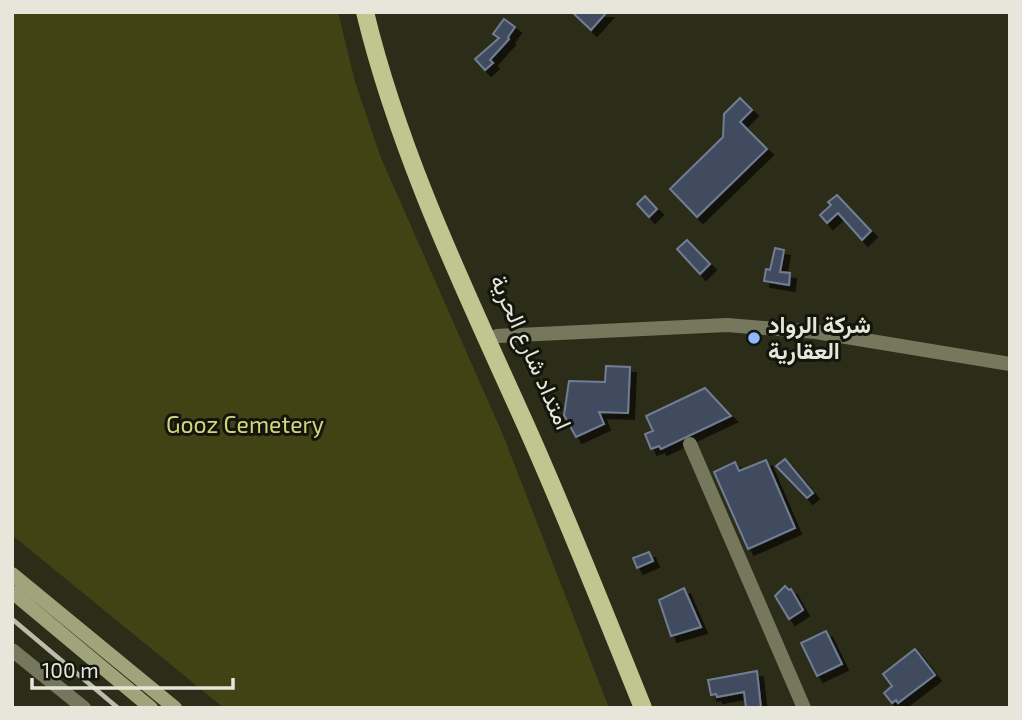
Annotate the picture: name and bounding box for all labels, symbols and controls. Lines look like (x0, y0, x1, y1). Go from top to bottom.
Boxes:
street label: امتداد شارع الحرية (483, 270, 579, 435)
place label: شركة الرواد العقارية (768, 310, 871, 366)
marker: شركة الرواد العقارية (746, 330, 762, 346)
park label: Gooz Cemetery (166, 410, 324, 438)
scale bar (32, 646, 233, 690)
text: 100 m (42, 657, 99, 682)

